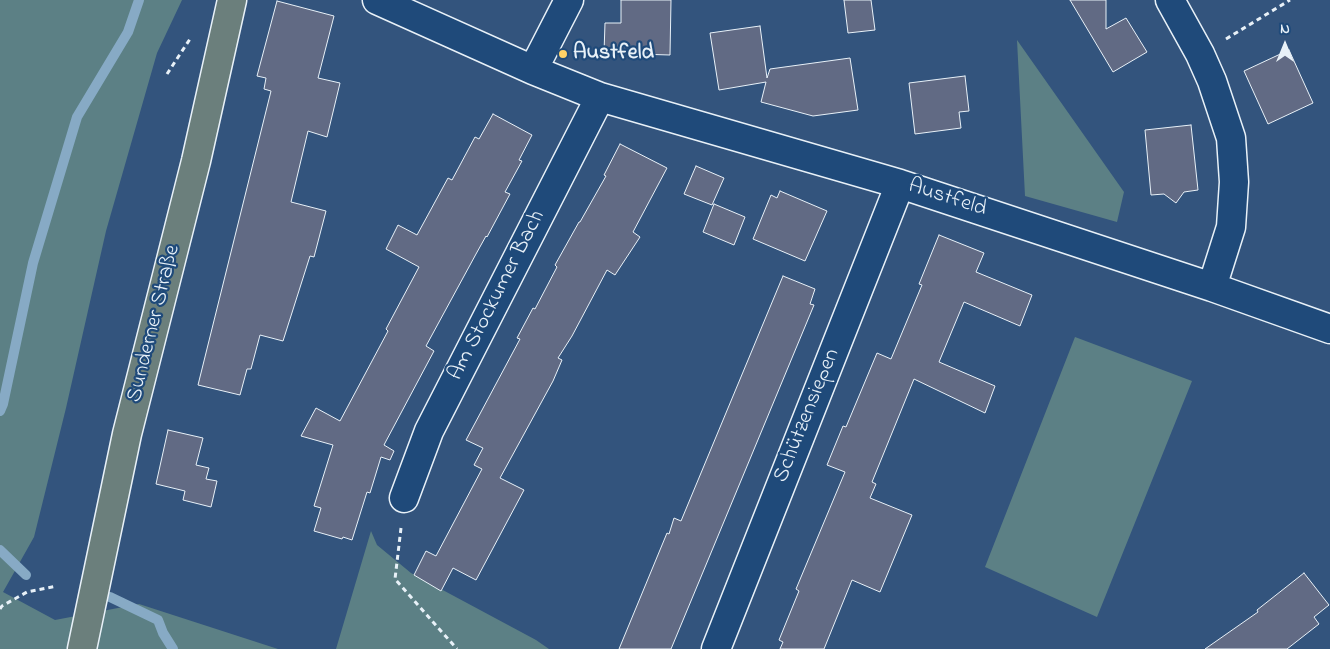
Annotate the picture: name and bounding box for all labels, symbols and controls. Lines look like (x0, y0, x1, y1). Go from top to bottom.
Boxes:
text: N (1280, 19, 1290, 40)
north arrow (1260, 20, 1310, 70)
place label: Austfeld (573, 41, 654, 67)
marker: Austfeld (557, 48, 569, 60)
street label: Austfeld (905, 174, 989, 224)
street label: Am Stockumer Bach (444, 207, 552, 385)
street label: Sunderner Straße (123, 243, 187, 405)
street label: Schützensiepen (769, 345, 847, 487)

